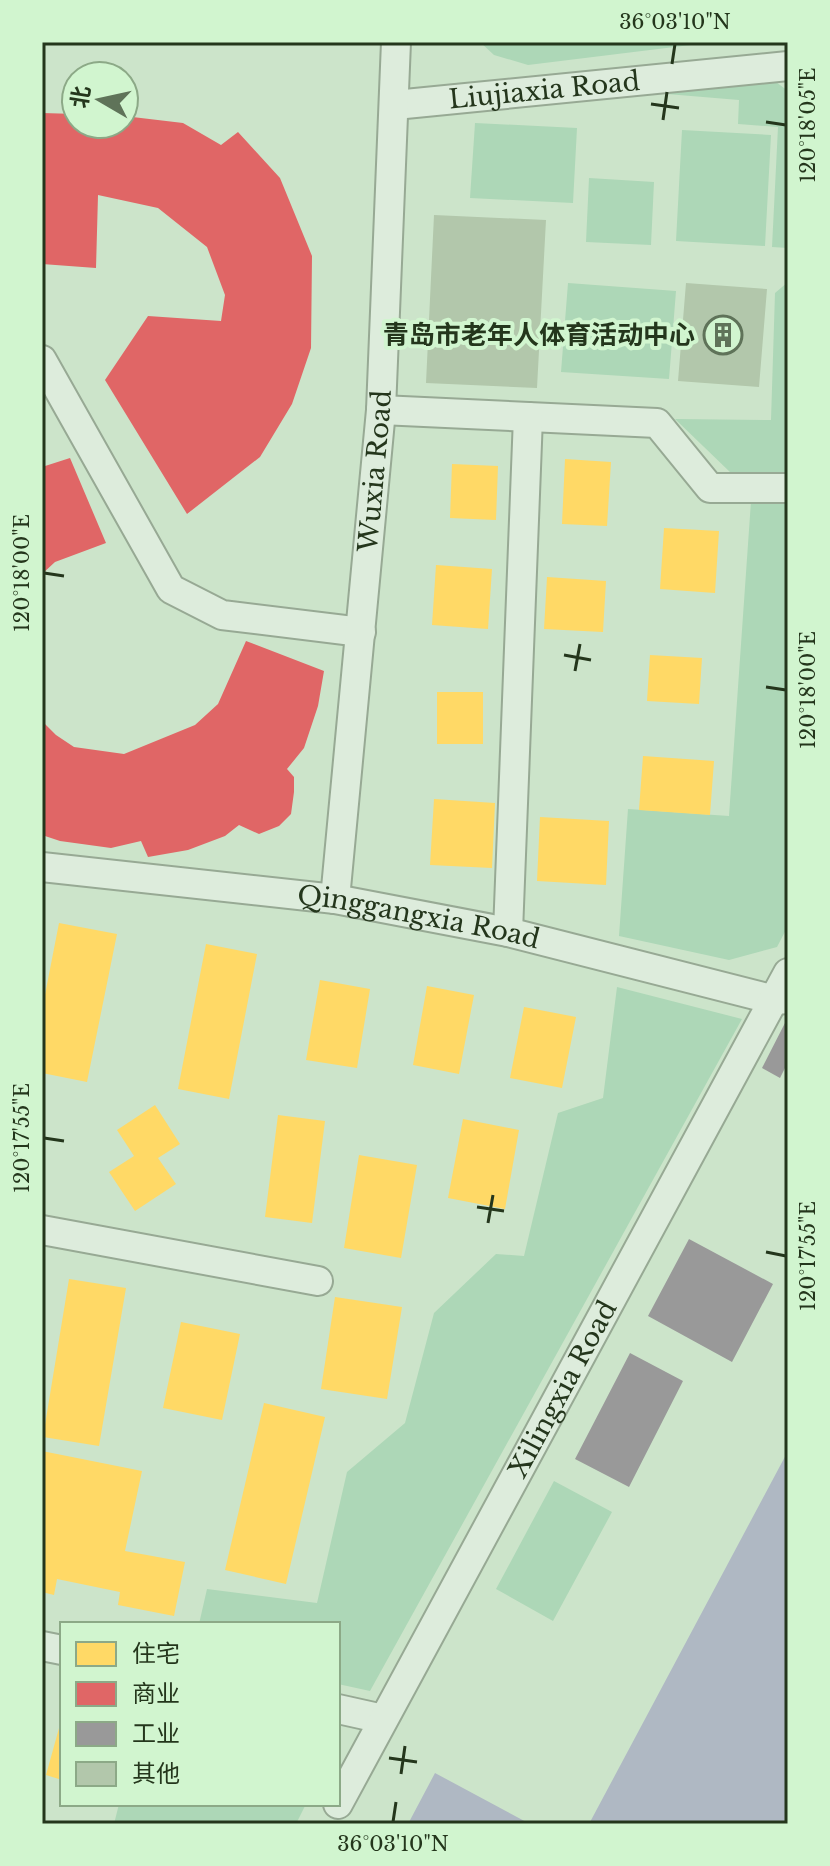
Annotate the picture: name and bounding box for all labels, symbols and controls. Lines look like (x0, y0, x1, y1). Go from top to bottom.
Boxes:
text: 36°03'10"N (619, 10, 731, 34)
north arrow (60, 60, 140, 140)
street label: Liujiaxia Road (447, 65, 641, 116)
text: 120°18'05"E (796, 67, 820, 183)
text: 北 (66, 84, 96, 110)
building icon: 青岛市老年人体育活动中心 (702, 314, 744, 356)
place label: 青岛市老年人体育活动中心 (383, 319, 695, 351)
street label: Wuxia Road (352, 389, 398, 554)
text: 120°18'00"E (10, 514, 34, 632)
text: 120°18'00"E (796, 631, 820, 749)
street label: Qinggangxia Road (296, 879, 543, 955)
text: 120°17'55"E (10, 1083, 34, 1193)
text: 120°17'55"E (796, 1201, 820, 1311)
street label: Xilingxia Road (502, 1295, 624, 1483)
legend (60, 1622, 340, 1806)
text: 住宅 (132, 1639, 180, 1668)
text: 商业 (132, 1679, 180, 1708)
text: 工业 (132, 1719, 180, 1748)
text: 其他 (132, 1759, 180, 1788)
text: 36°03'10"N (337, 1832, 449, 1856)

